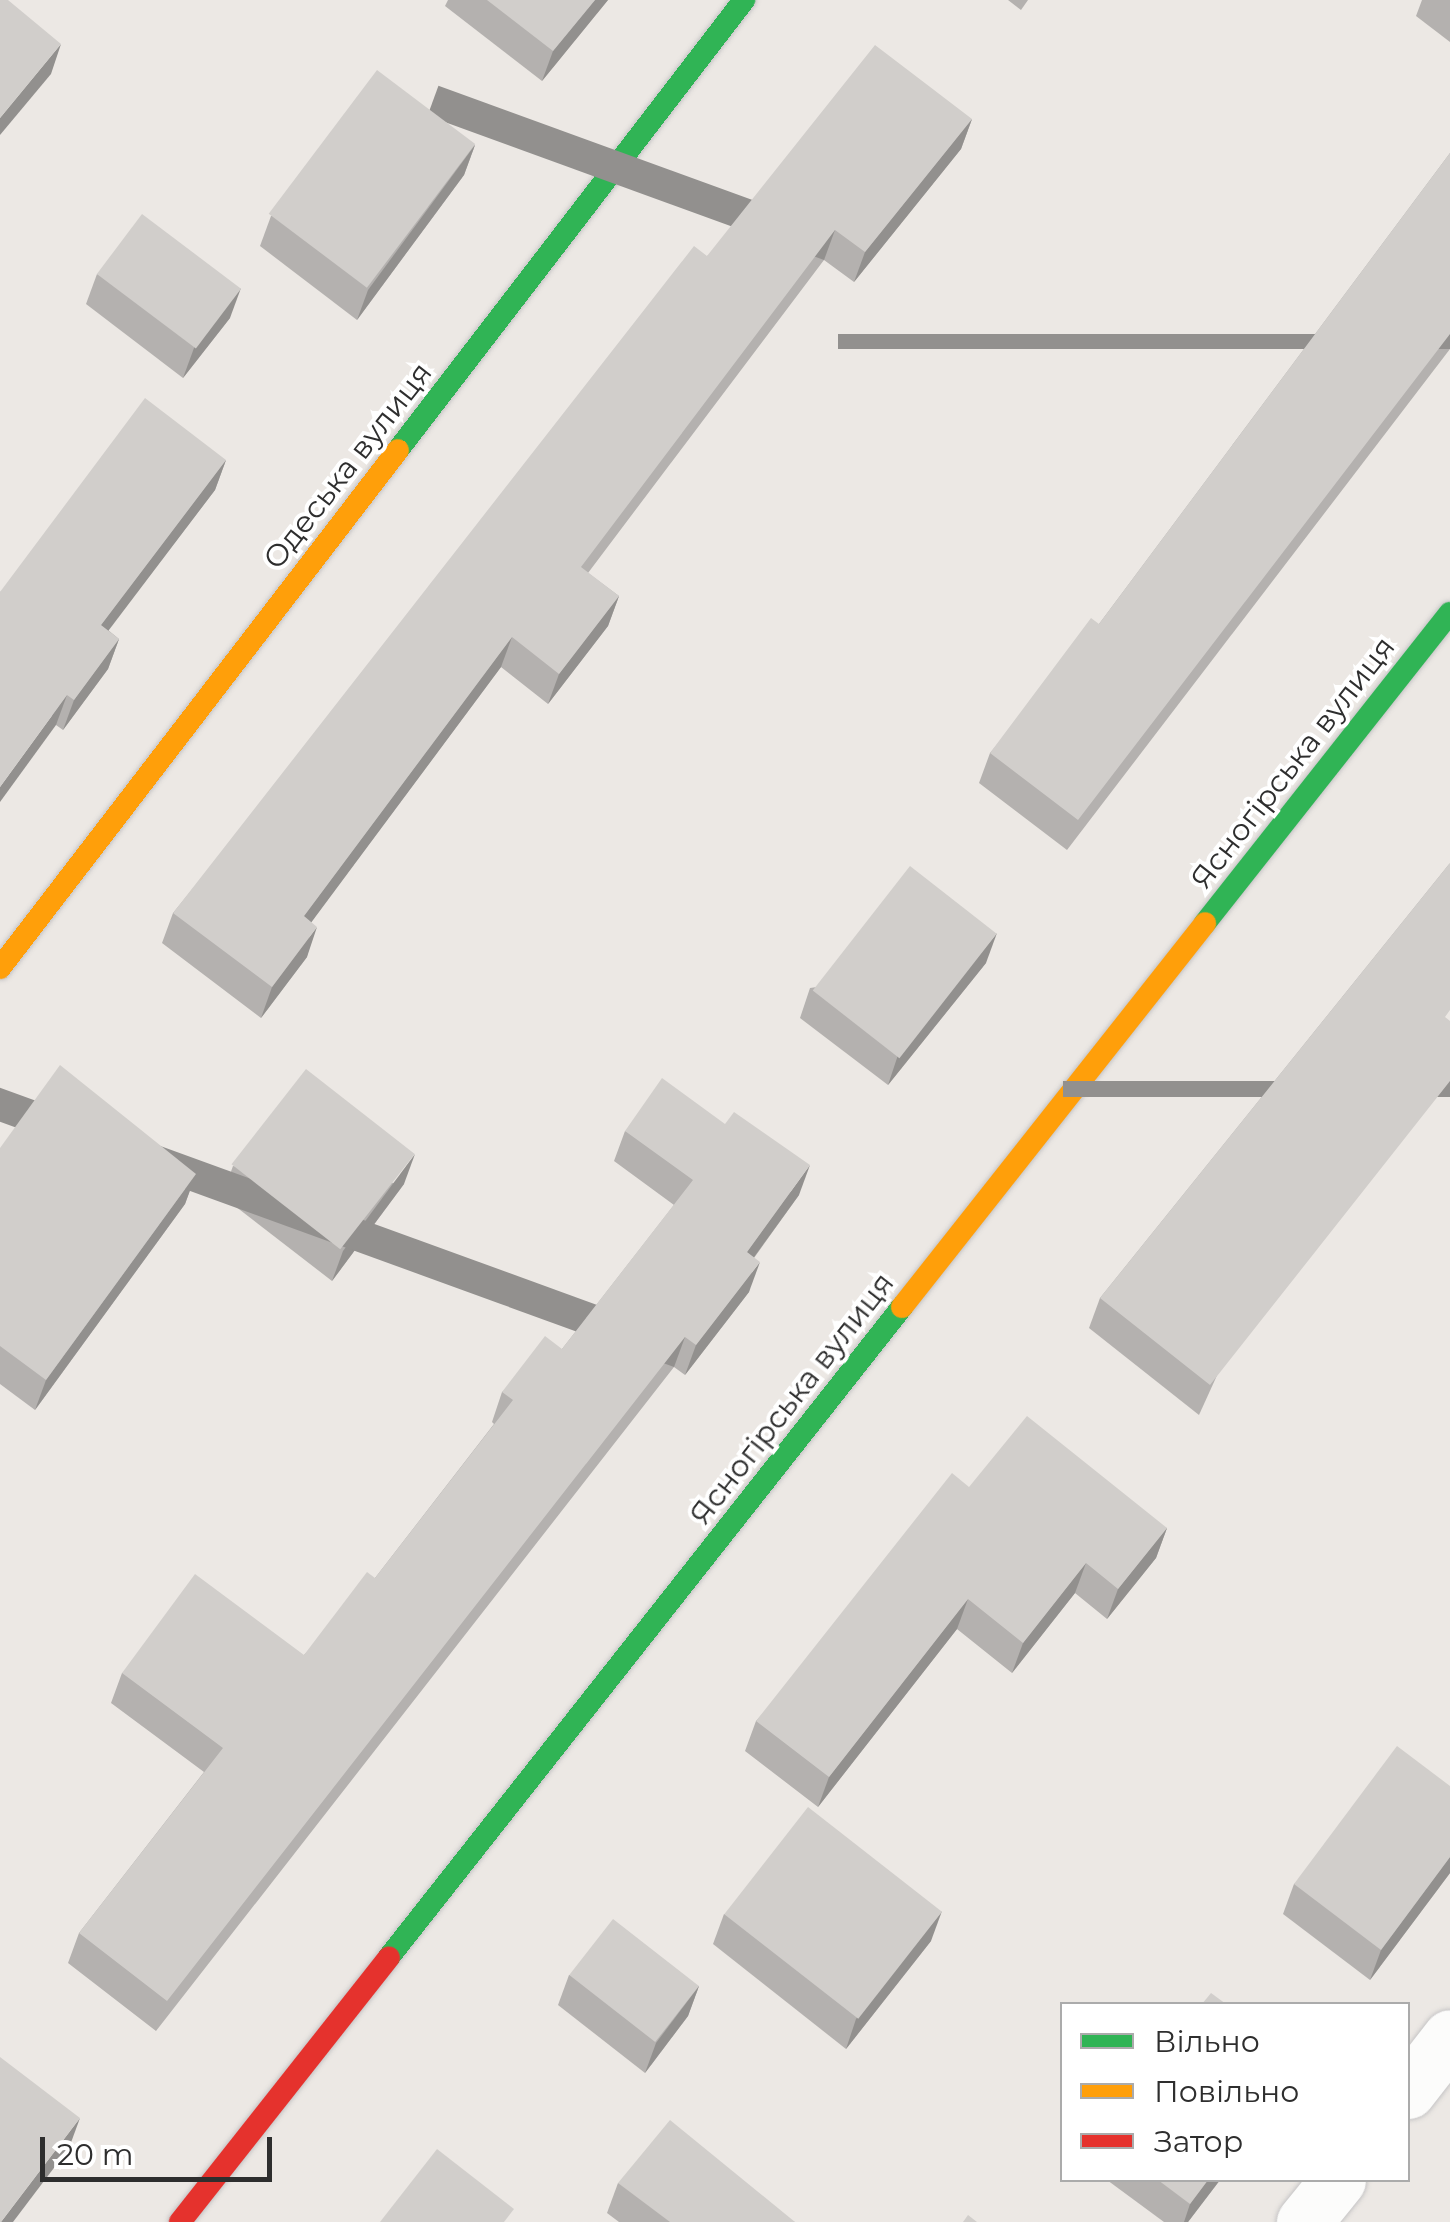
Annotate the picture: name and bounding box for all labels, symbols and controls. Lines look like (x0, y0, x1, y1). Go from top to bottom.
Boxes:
street label: Одеська вулиця (256, 356, 440, 576)
street label: Ясногірська вулиця (1183, 630, 1403, 896)
street label: Ясногірська вулиця (682, 1266, 902, 1532)
legend (1060, 2002, 1410, 2182)
text: Вільно (1154, 2023, 1260, 2060)
text: Повільно (1154, 2073, 1299, 2110)
scale bar (45, 2117, 278, 2179)
text: Затор (1154, 2123, 1243, 2160)
text: 20 m (57, 2136, 134, 2173)

